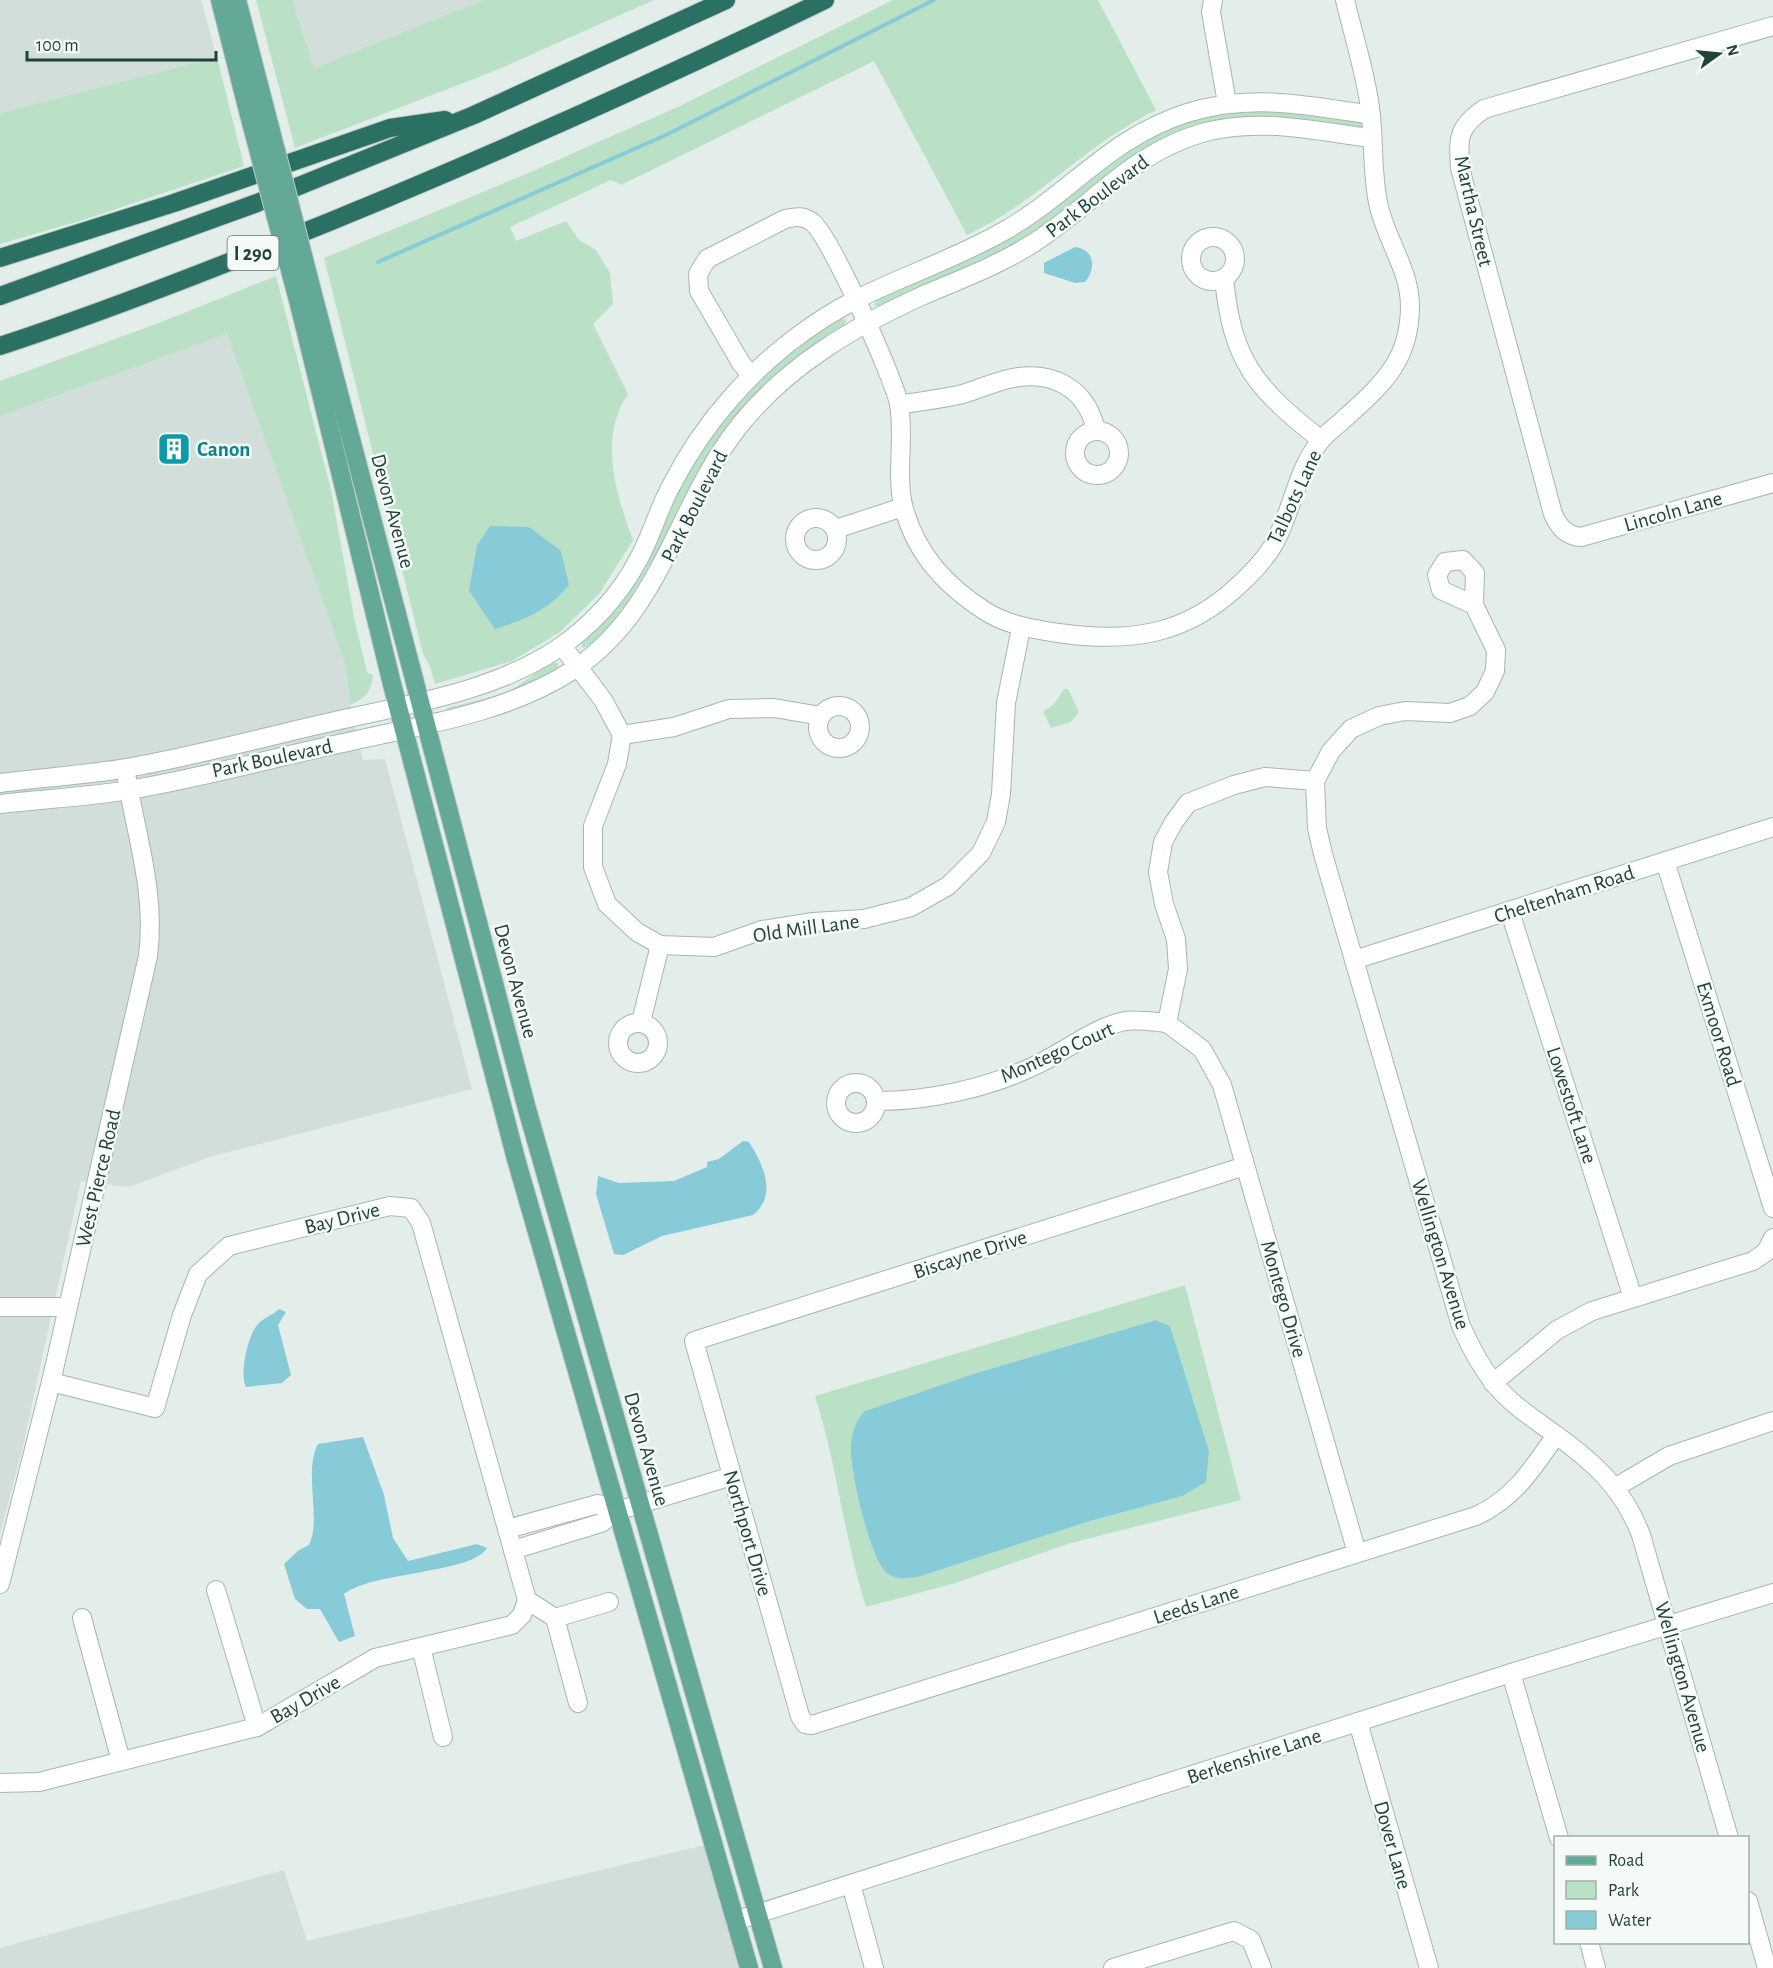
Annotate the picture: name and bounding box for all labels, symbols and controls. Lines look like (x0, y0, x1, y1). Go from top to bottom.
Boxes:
scale bar (27, 24, 216, 62)
north arrow (1689, 24, 1749, 84)
text: 100 m (36, 37, 79, 55)
text: N (1723, 43, 1742, 58)
street label: Park Boulevard (1042, 151, 1153, 242)
street label: Martha Street (1451, 154, 1497, 269)
road number: I 290 (228, 236, 278, 270)
building icon: Canon (156, 431, 192, 467)
place label: Canon (197, 439, 250, 460)
street label: Park Boulevard (657, 447, 732, 566)
street label: Talbots Lane (1263, 447, 1325, 548)
street label: Devon Avenue (367, 452, 418, 571)
street label: Lincoln Lane (1622, 487, 1725, 536)
street label: Park Boulevard (210, 735, 334, 781)
street label: Cheltenham Road (1491, 862, 1637, 927)
street label: Old Mill Lane (752, 911, 861, 946)
street label: Devon Avenue (490, 922, 541, 1041)
street label: Exmoor Road (1693, 979, 1744, 1089)
street label: Montego Court (997, 1018, 1117, 1087)
street label: Lowestoft Lane (1543, 1044, 1600, 1166)
street label: West Pierce Road (72, 1107, 125, 1249)
street label: Wellington Avenue (1408, 1176, 1473, 1332)
street label: Bay Drive (302, 1199, 382, 1238)
street label: Biscayne Drive (911, 1226, 1030, 1283)
street label: Montego Drive (1257, 1238, 1310, 1360)
street label: Devon Avenue (620, 1390, 673, 1508)
street label: Northport Drive (720, 1468, 776, 1598)
street label: Leeds Lane (1151, 1581, 1242, 1628)
street label: Wellington Avenue (1651, 1599, 1714, 1755)
street label: Bay Drive (267, 1671, 344, 1728)
street label: Berkenshire Lane (1184, 1725, 1324, 1788)
street label: Dover Lane (1370, 1799, 1415, 1892)
legend (1554, 1836, 1749, 1944)
text: Road (1608, 1852, 1644, 1870)
text: Park (1608, 1882, 1640, 1900)
text: Water (1608, 1912, 1651, 1930)

